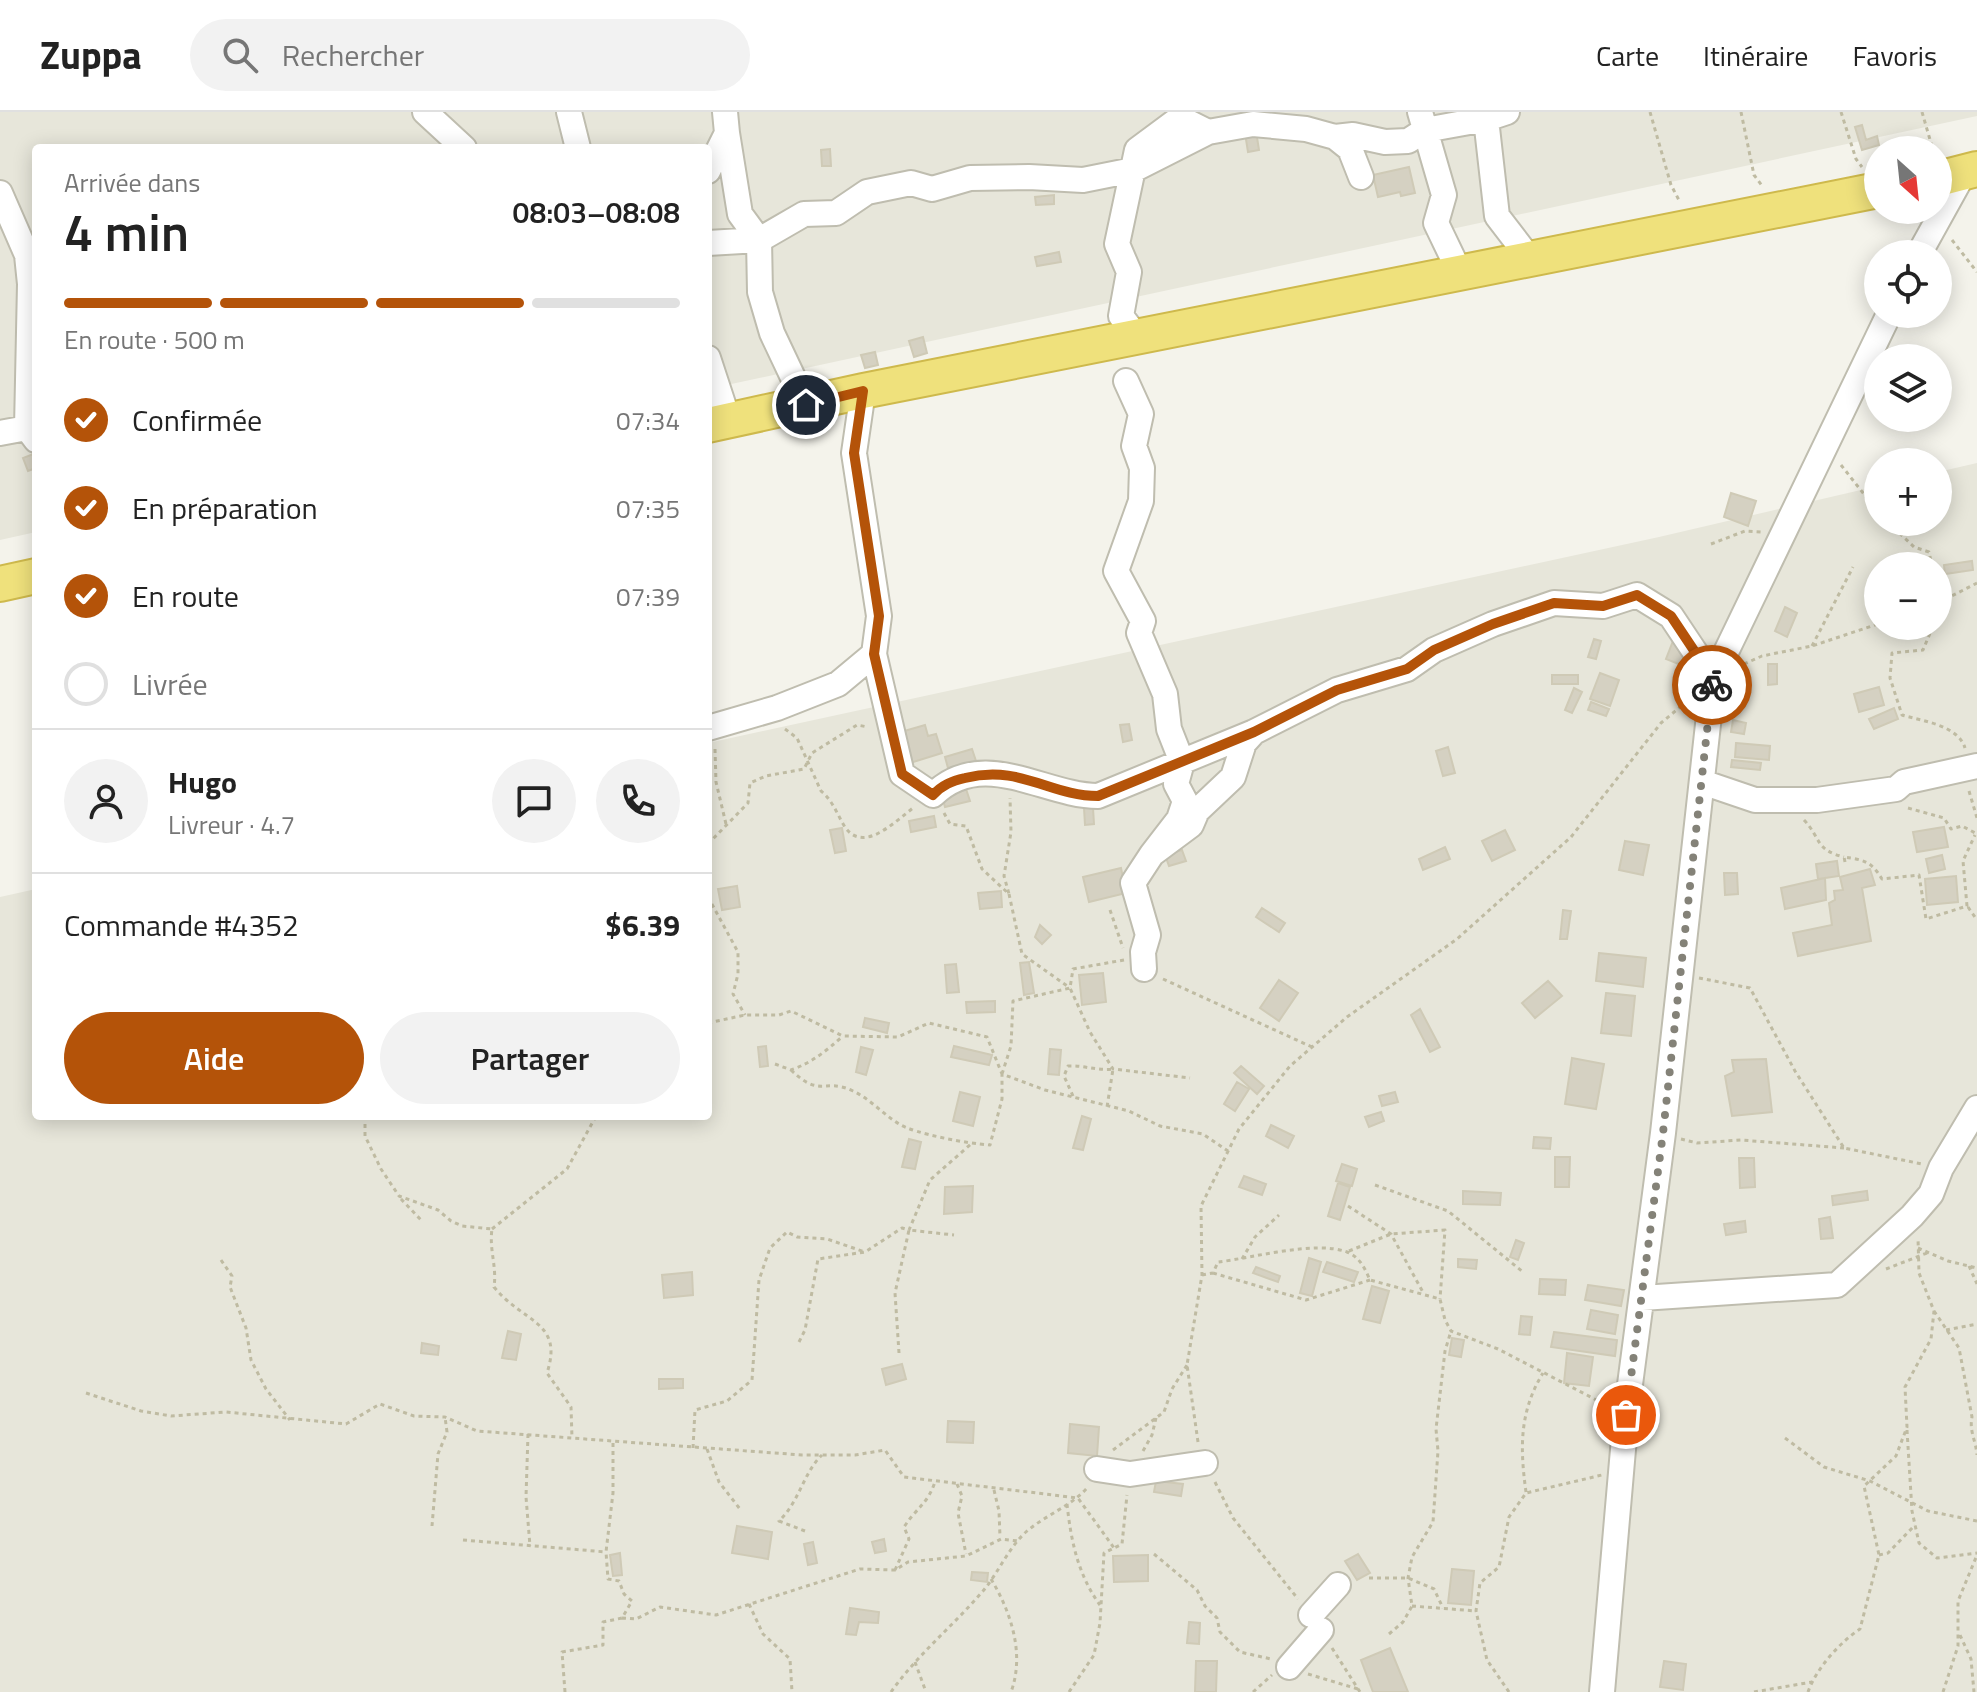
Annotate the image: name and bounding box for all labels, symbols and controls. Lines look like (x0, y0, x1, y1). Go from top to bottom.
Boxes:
search box (190, 19, 750, 91)
text: Zuppa (40, 26, 142, 84)
text: Rechercher (282, 32, 424, 78)
icon: search (218, 33, 262, 77)
text: Carte (1596, 34, 1659, 77)
text: Itinéraire (1703, 34, 1808, 77)
text: Favoris (1852, 34, 1937, 77)
north arrow (1864, 136, 1952, 224)
map controls (1864, 136, 1952, 640)
text: Arrivée dans (64, 163, 200, 202)
text: 08:03–08:08 (513, 189, 680, 235)
text: 4 min (64, 192, 189, 271)
button: locate (1864, 240, 1952, 328)
text: En route · 500 m (64, 320, 245, 359)
button: layers (1864, 344, 1952, 432)
pin (772, 371, 840, 439)
icon: home (784, 383, 828, 427)
text: Confirmée (132, 397, 262, 443)
icon: check (64, 398, 108, 442)
text: 07:34 (616, 401, 680, 440)
button: + (1864, 448, 1952, 536)
text: En préparation (132, 485, 318, 531)
icon: check (64, 486, 108, 530)
text: 07:35 (616, 489, 680, 528)
button: − (1864, 552, 1952, 640)
text: En route (132, 573, 239, 619)
icon: check (64, 574, 108, 618)
text: 07:39 (616, 577, 680, 616)
courier (1672, 645, 1752, 725)
text: Livrée (132, 661, 208, 707)
icon: bike (1690, 663, 1734, 707)
button: person (64, 759, 148, 843)
text: Hugo (168, 759, 237, 805)
button: chat (492, 759, 576, 843)
button: phone (596, 759, 680, 843)
text: Livreur · 4.7 (168, 805, 295, 844)
text: Commande #4352 (64, 902, 299, 948)
text: $6.39 (605, 902, 680, 948)
button: Aide (64, 1012, 364, 1104)
button: Partager (380, 1012, 680, 1104)
pin (1592, 1381, 1660, 1449)
icon: bag (1604, 1393, 1648, 1437)

